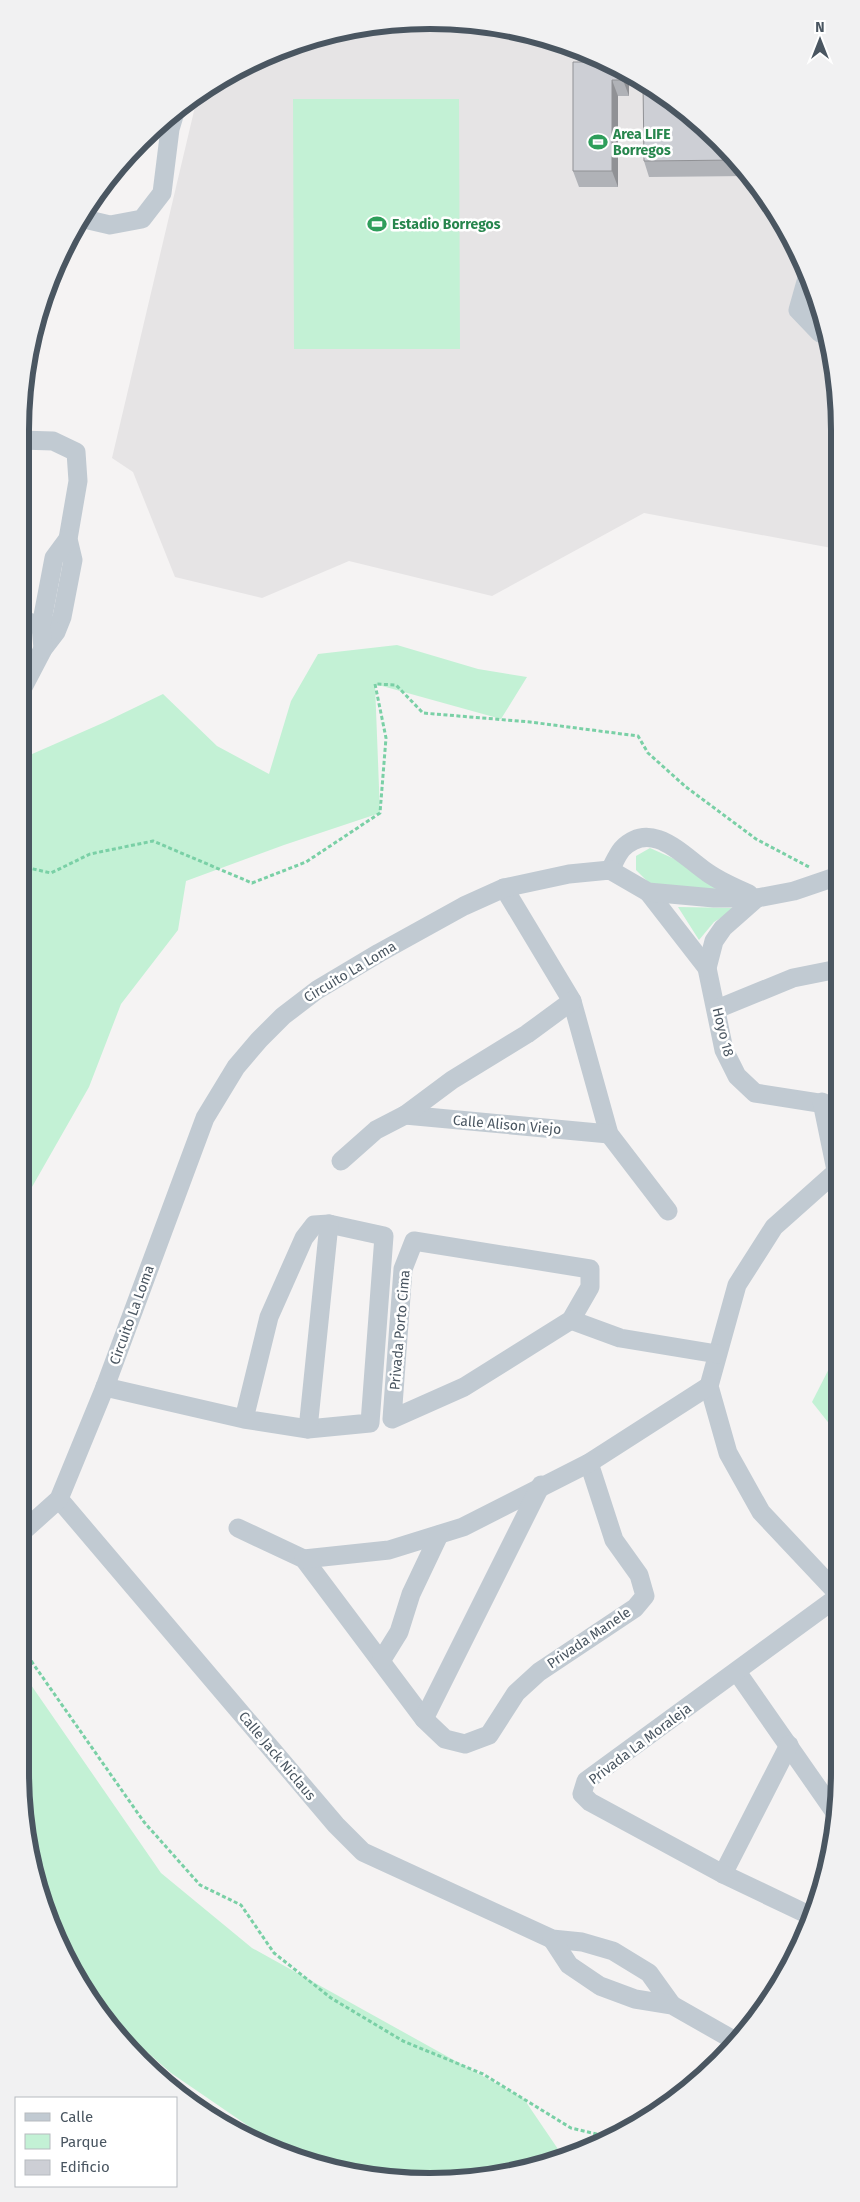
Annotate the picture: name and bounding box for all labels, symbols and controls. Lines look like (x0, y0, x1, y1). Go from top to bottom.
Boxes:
north arrow (795, 15, 845, 65)
text: N (815, 19, 825, 36)
place label: Area LIFE Borregos (612, 126, 671, 159)
sports icon: Area LIFE Borregos (587, 131, 609, 153)
sports icon: Estadio Borregos (366, 213, 388, 235)
place label: Estadio Borregos (392, 216, 501, 233)
street label: Circuito La Loma (301, 938, 399, 1006)
street label: Hoyo 18 (709, 1006, 737, 1059)
street label: Calle Alison Viejo (452, 1112, 562, 1138)
street label: Circuito La Loma (106, 1263, 158, 1367)
street label: Privada Porto Cima (386, 1269, 414, 1391)
street label: Privada Manele (544, 1604, 634, 1672)
street label: Privada La Moraleja (585, 1700, 695, 1788)
street label: Calle Jack Niclaus (235, 1708, 319, 1804)
legend (15, 2097, 178, 2187)
text: Calle (60, 2108, 93, 2126)
text: Parque (60, 2133, 107, 2151)
text: Edificio (60, 2158, 110, 2176)

